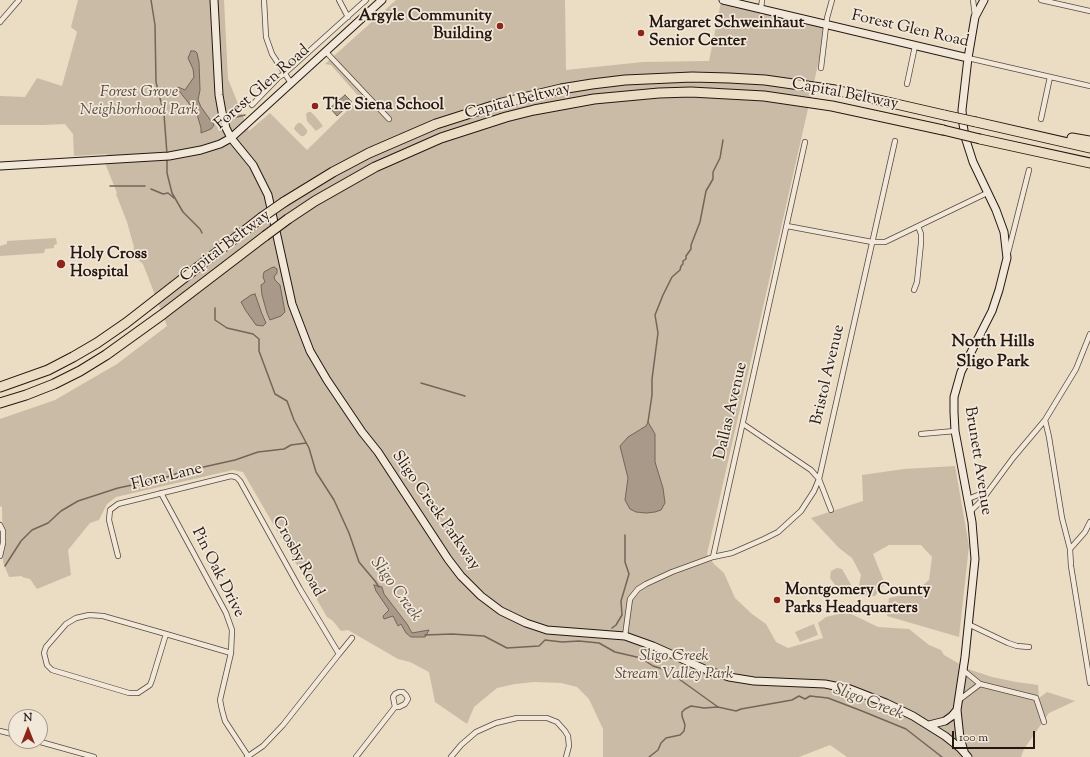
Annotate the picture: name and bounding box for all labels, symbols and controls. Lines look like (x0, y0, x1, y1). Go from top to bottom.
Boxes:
place label: Argyle Community Building (358, 7, 492, 45)
street label: Forest Glen Road (850, 7, 970, 53)
place label: Margaret Schweinhaut Senior Center (649, 14, 804, 52)
marker: Argyle Community Building (495, 21, 505, 31)
marker: Margaret Schweinhaut Senior Center (636, 28, 646, 38)
street label: Forest Glen Road (212, 41, 314, 135)
street label: Capital Beltway (790, 75, 900, 115)
street label: Capital Beltway (463, 80, 573, 124)
park label: Forest Grove Neighborhood Park (80, 83, 198, 121)
place label: The Siena School (323, 96, 444, 116)
marker: The Siena School (310, 101, 320, 111)
street label: Capital Beltway (177, 207, 275, 287)
place label: Holy Cross Hospital (70, 245, 147, 283)
marker: Holy Cross Hospital (55, 258, 67, 270)
street label: Bristol Avenue (808, 323, 850, 427)
district label: North Hills Sligo Park (952, 333, 1034, 373)
street label: Dallas Avenue (711, 360, 753, 462)
street label: Brunett Avenue (959, 405, 995, 517)
street label: Sligo Creek Parkway (387, 448, 483, 574)
street label: Flora Lane (130, 460, 204, 496)
street label: Crosby Road (267, 513, 327, 601)
street label: Pin Oak Drive (186, 525, 248, 621)
water label: Sligo Creek (365, 554, 425, 626)
place label: Montgomery County Parks Headquarters (785, 581, 931, 619)
marker: Montgomery County Parks Headquarters (772, 595, 782, 605)
park label: Sligo Creek Stream Valley Park (615, 647, 733, 685)
water label: Sligo Creek (830, 680, 906, 726)
north arrow (8, 709, 48, 749)
text: N (24, 710, 32, 726)
scale bar (954, 723, 1037, 749)
text: 100 m (959, 729, 988, 747)

